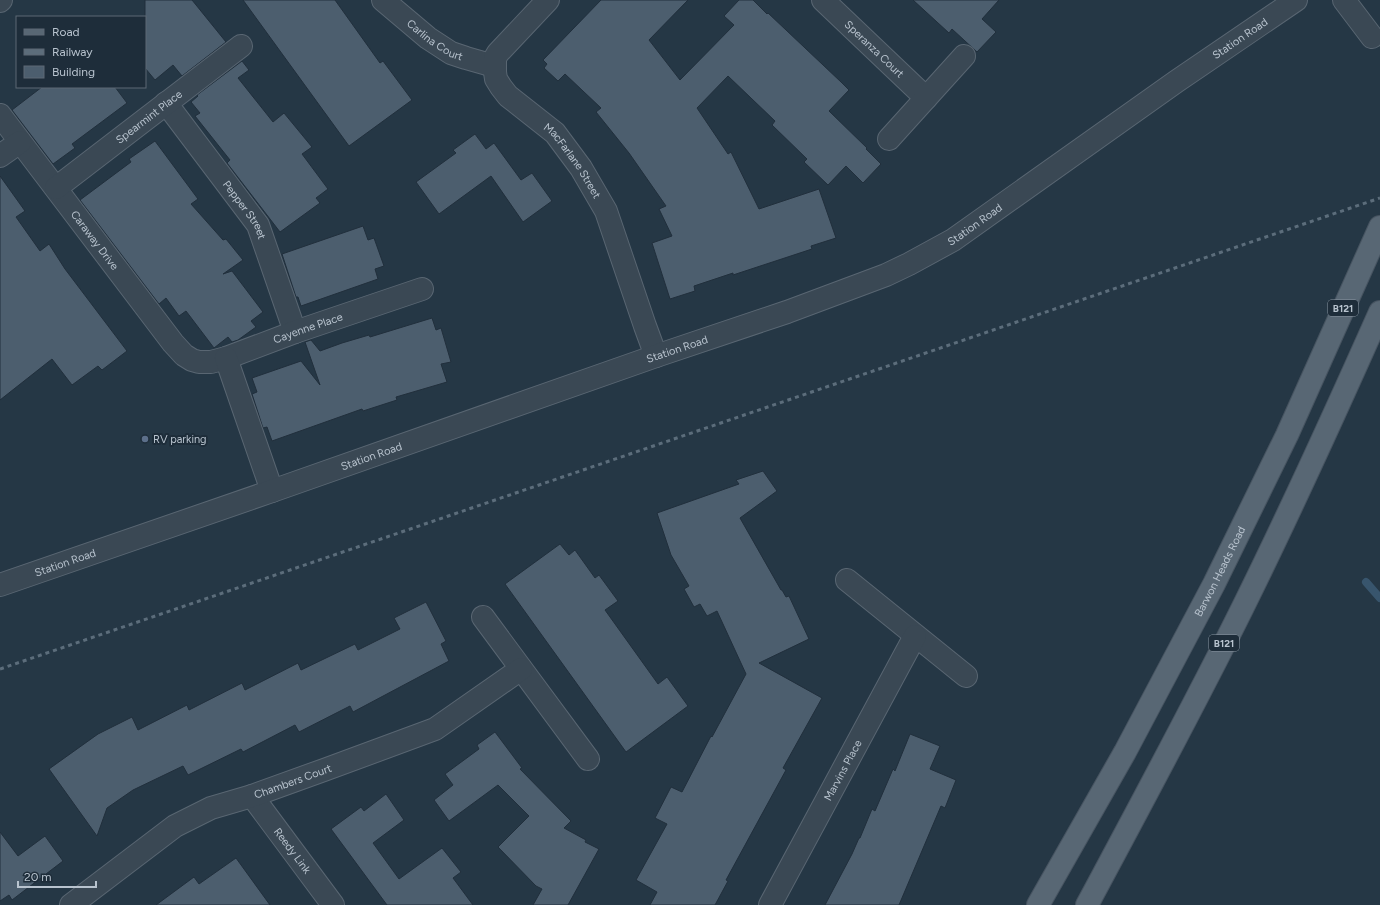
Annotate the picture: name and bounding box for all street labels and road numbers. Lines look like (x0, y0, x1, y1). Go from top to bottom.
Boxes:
street label: Station Road (1210, 15, 1270, 62)
street label: Carlina Court (404, 17, 465, 63)
street label: Speranza Court (842, 18, 907, 80)
street label: Spearmint Place (113, 87, 184, 146)
street label: MacFarlane Street (541, 120, 604, 201)
street label: Pepper Street (220, 178, 269, 241)
street label: Station Road (945, 201, 1005, 248)
street label: Caraway Drive (68, 208, 121, 272)
road number: B121 (1328, 300, 1358, 316)
street label: Cayenne Place (271, 310, 344, 346)
street label: Station Road (645, 333, 709, 365)
street label: Station Road (339, 439, 404, 473)
street label: Barwon Heads Road (1191, 524, 1248, 619)
street label: Station Road (33, 546, 98, 579)
road number: B121 (1209, 635, 1239, 651)
street label: Marvins Place (821, 738, 864, 803)
street label: Chambers Court (252, 761, 333, 801)
street label: Reedy Link (271, 825, 314, 877)

